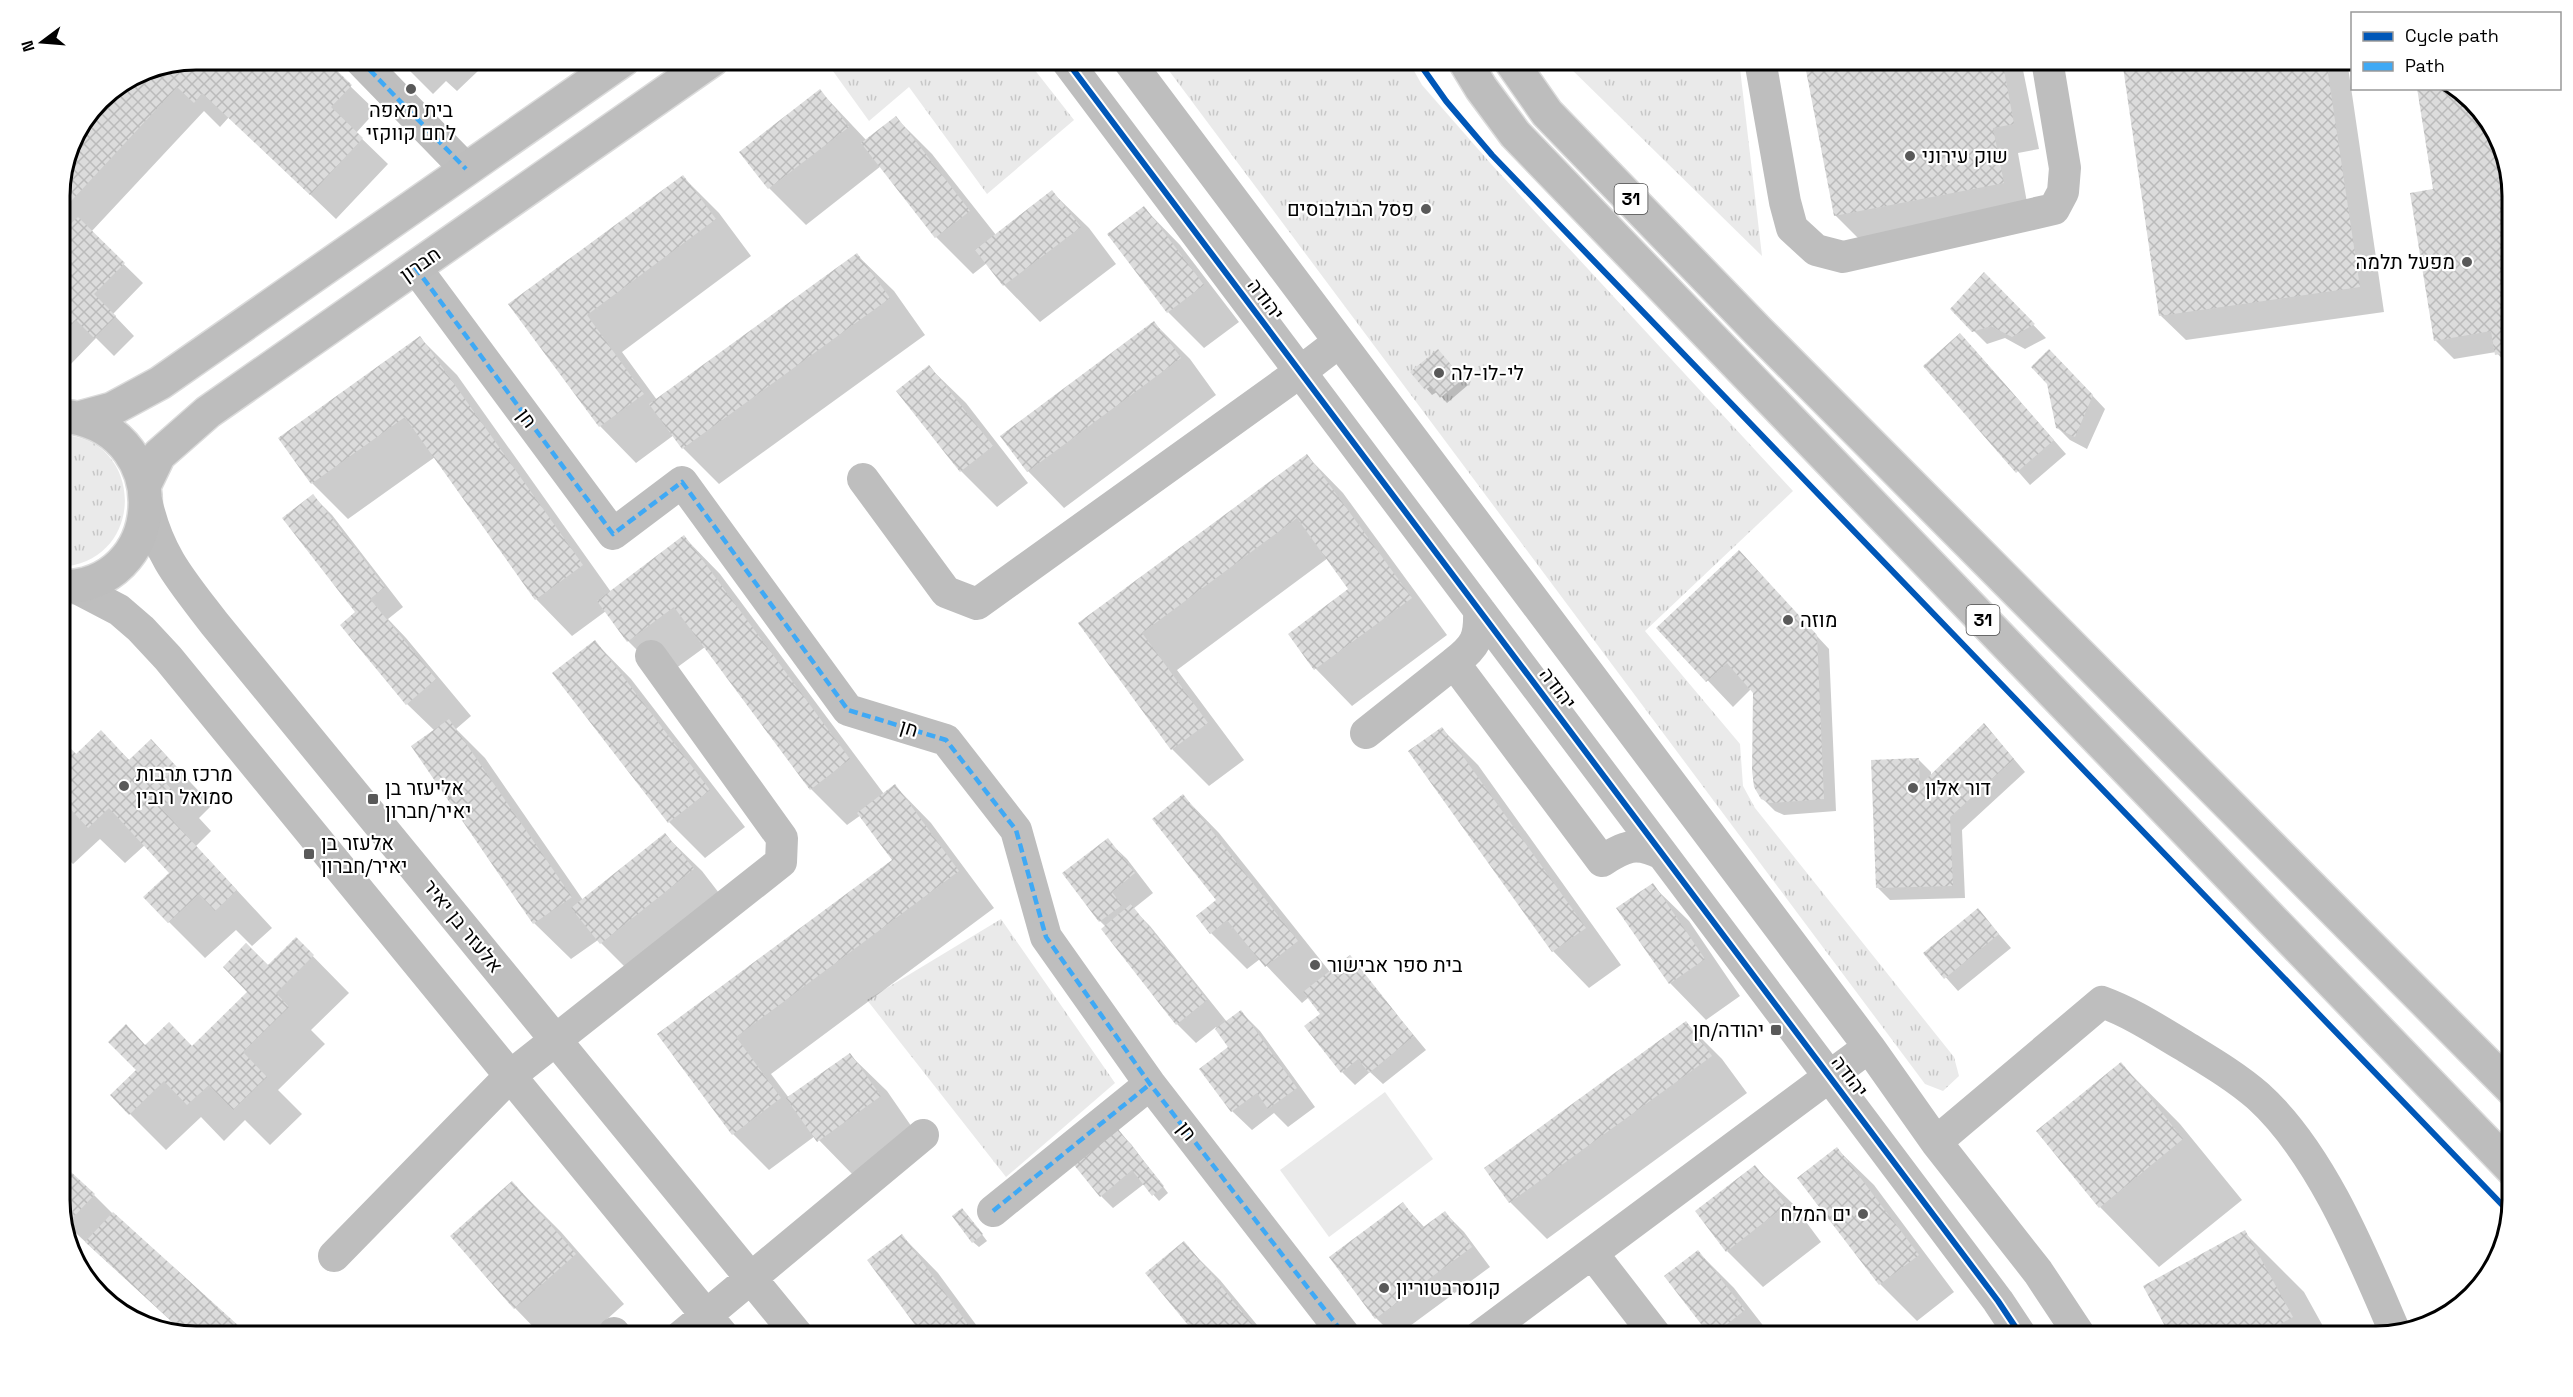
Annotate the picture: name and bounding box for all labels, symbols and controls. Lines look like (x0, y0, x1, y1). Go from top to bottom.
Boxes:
north arrow (12, 12, 72, 72)
legend (2351, 12, 2561, 90)
text: Cycle path (2405, 24, 2499, 47)
text: N (16, 38, 40, 54)
text: Path (2405, 54, 2445, 77)
marker: בית מאפה לחם קווקזי (404, 82, 418, 96)
place label: בית מאפה לחם קווקזי (366, 97, 456, 146)
place label: שוק עירוני (1922, 143, 2008, 169)
marker: שוק עירוני (1903, 149, 1917, 163)
road number: 31 (1614, 184, 1648, 214)
place label: פסל הבולבוסים (1287, 196, 1414, 222)
marker: פסל הבולבוסים (1419, 202, 1433, 216)
street label: חברון (394, 241, 446, 287)
place label: מפעל תלמה (2356, 249, 2455, 275)
marker: מפעל תלמה (2460, 255, 2474, 269)
street label: יהודה (1242, 273, 1290, 325)
place label: לי-לו-לה (1451, 360, 1524, 386)
marker: לי-לו-לה (1432, 366, 1446, 380)
street label: חן (511, 403, 543, 433)
road number: 31 (1966, 605, 2000, 635)
place label: מוזה (1800, 607, 1837, 633)
marker: מוזה (1781, 613, 1795, 627)
street label: יהודה (1534, 662, 1582, 714)
street label: חן (897, 713, 921, 743)
place label: מרכז תרבות סמואל רובין (136, 761, 234, 810)
place label: אליעזר בן יאיר/חברון (385, 775, 471, 824)
place label: דור אלון (1925, 775, 1991, 801)
marker: מרכז תרבות סמואל רובין (117, 779, 131, 793)
marker: דור אלון (1906, 781, 1920, 795)
marker: אליעזר בן יאיר/חברון (366, 792, 380, 806)
place label: אלעזר בן יאיר/חברון (321, 830, 407, 879)
marker: אלעזר בן יאיר/חברון (302, 847, 316, 861)
street label: אלעזר בן יאיר (417, 874, 509, 978)
place label: בית ספר אבישור (1327, 952, 1463, 978)
marker: בית ספר אבישור (1308, 958, 1322, 972)
place label: יהודה/חן (1693, 1017, 1764, 1043)
marker: יהודה/חן (1769, 1023, 1783, 1037)
street label: יהודה (1826, 1050, 1874, 1102)
street label: חן (1171, 1116, 1203, 1146)
place label: ים המלח (1780, 1201, 1851, 1227)
marker: ים המלח (1856, 1207, 1870, 1221)
place label: קונסרבטוריון (1396, 1275, 1500, 1301)
marker: קונסרבטוריון (1377, 1281, 1391, 1295)

